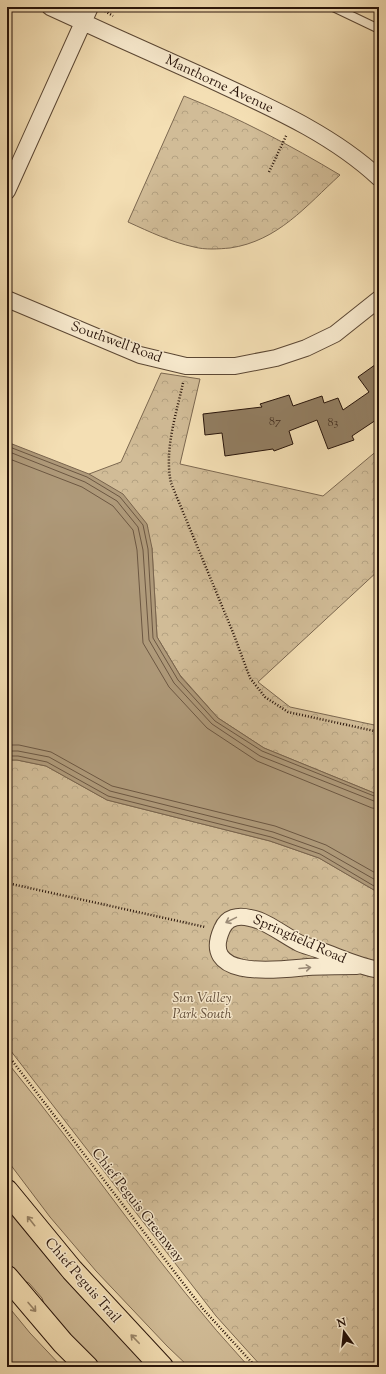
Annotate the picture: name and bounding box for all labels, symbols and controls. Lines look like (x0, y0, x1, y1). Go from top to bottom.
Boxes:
street label: Manthorne Avenue (161, 51, 277, 119)
street label: Southwell Road (68, 317, 164, 369)
house number: 87 (269, 413, 281, 431)
house number: 83 (328, 414, 339, 432)
street label: Springfield Road (249, 910, 349, 970)
one-way arrow (226, 917, 238, 924)
one-way arrow (298, 964, 311, 971)
park label: Sun Valley Park South (172, 989, 232, 1025)
street label: Chief Peguis Greenway (86, 1145, 188, 1267)
one-way arrow (26, 1215, 35, 1226)
street label: Chief Peguis Trail (39, 1234, 125, 1328)
one-way arrow (28, 1302, 37, 1312)
north arrow (324, 1312, 364, 1352)
text: N (334, 1314, 348, 1332)
one-way arrow (130, 1334, 140, 1344)

